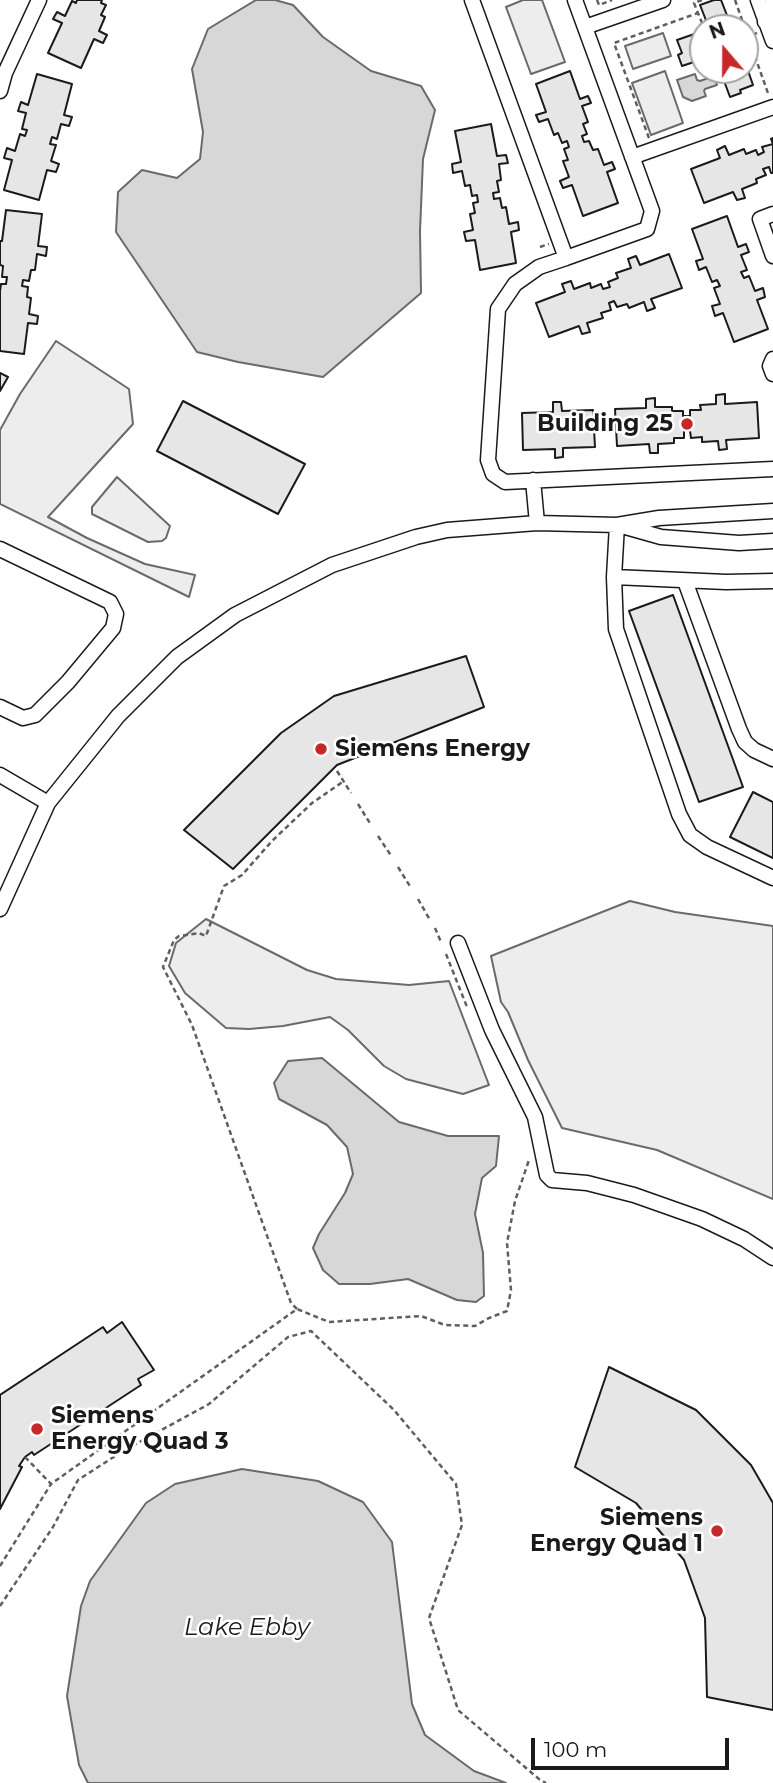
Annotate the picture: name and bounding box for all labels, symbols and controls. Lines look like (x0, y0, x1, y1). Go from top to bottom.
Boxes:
north arrow (689, 14, 759, 84)
text: N (706, 17, 728, 44)
place label: Building 25 (537, 410, 673, 438)
marker: Building 25 (679, 416, 695, 432)
place label: Siemens Energy (335, 735, 530, 763)
marker: Siemens Energy (313, 741, 329, 757)
place label: Siemens Energy Quad 3 (51, 1402, 229, 1456)
marker: Siemens Energy Quad 3 (29, 1421, 45, 1437)
place label: Siemens Energy Quad 1 (530, 1504, 703, 1558)
marker: Siemens Energy Quad 1 (709, 1523, 725, 1539)
water label: Lake Ebby (184, 1614, 310, 1642)
scale bar (535, 1724, 733, 1768)
text: 100 m (544, 1737, 607, 1762)

